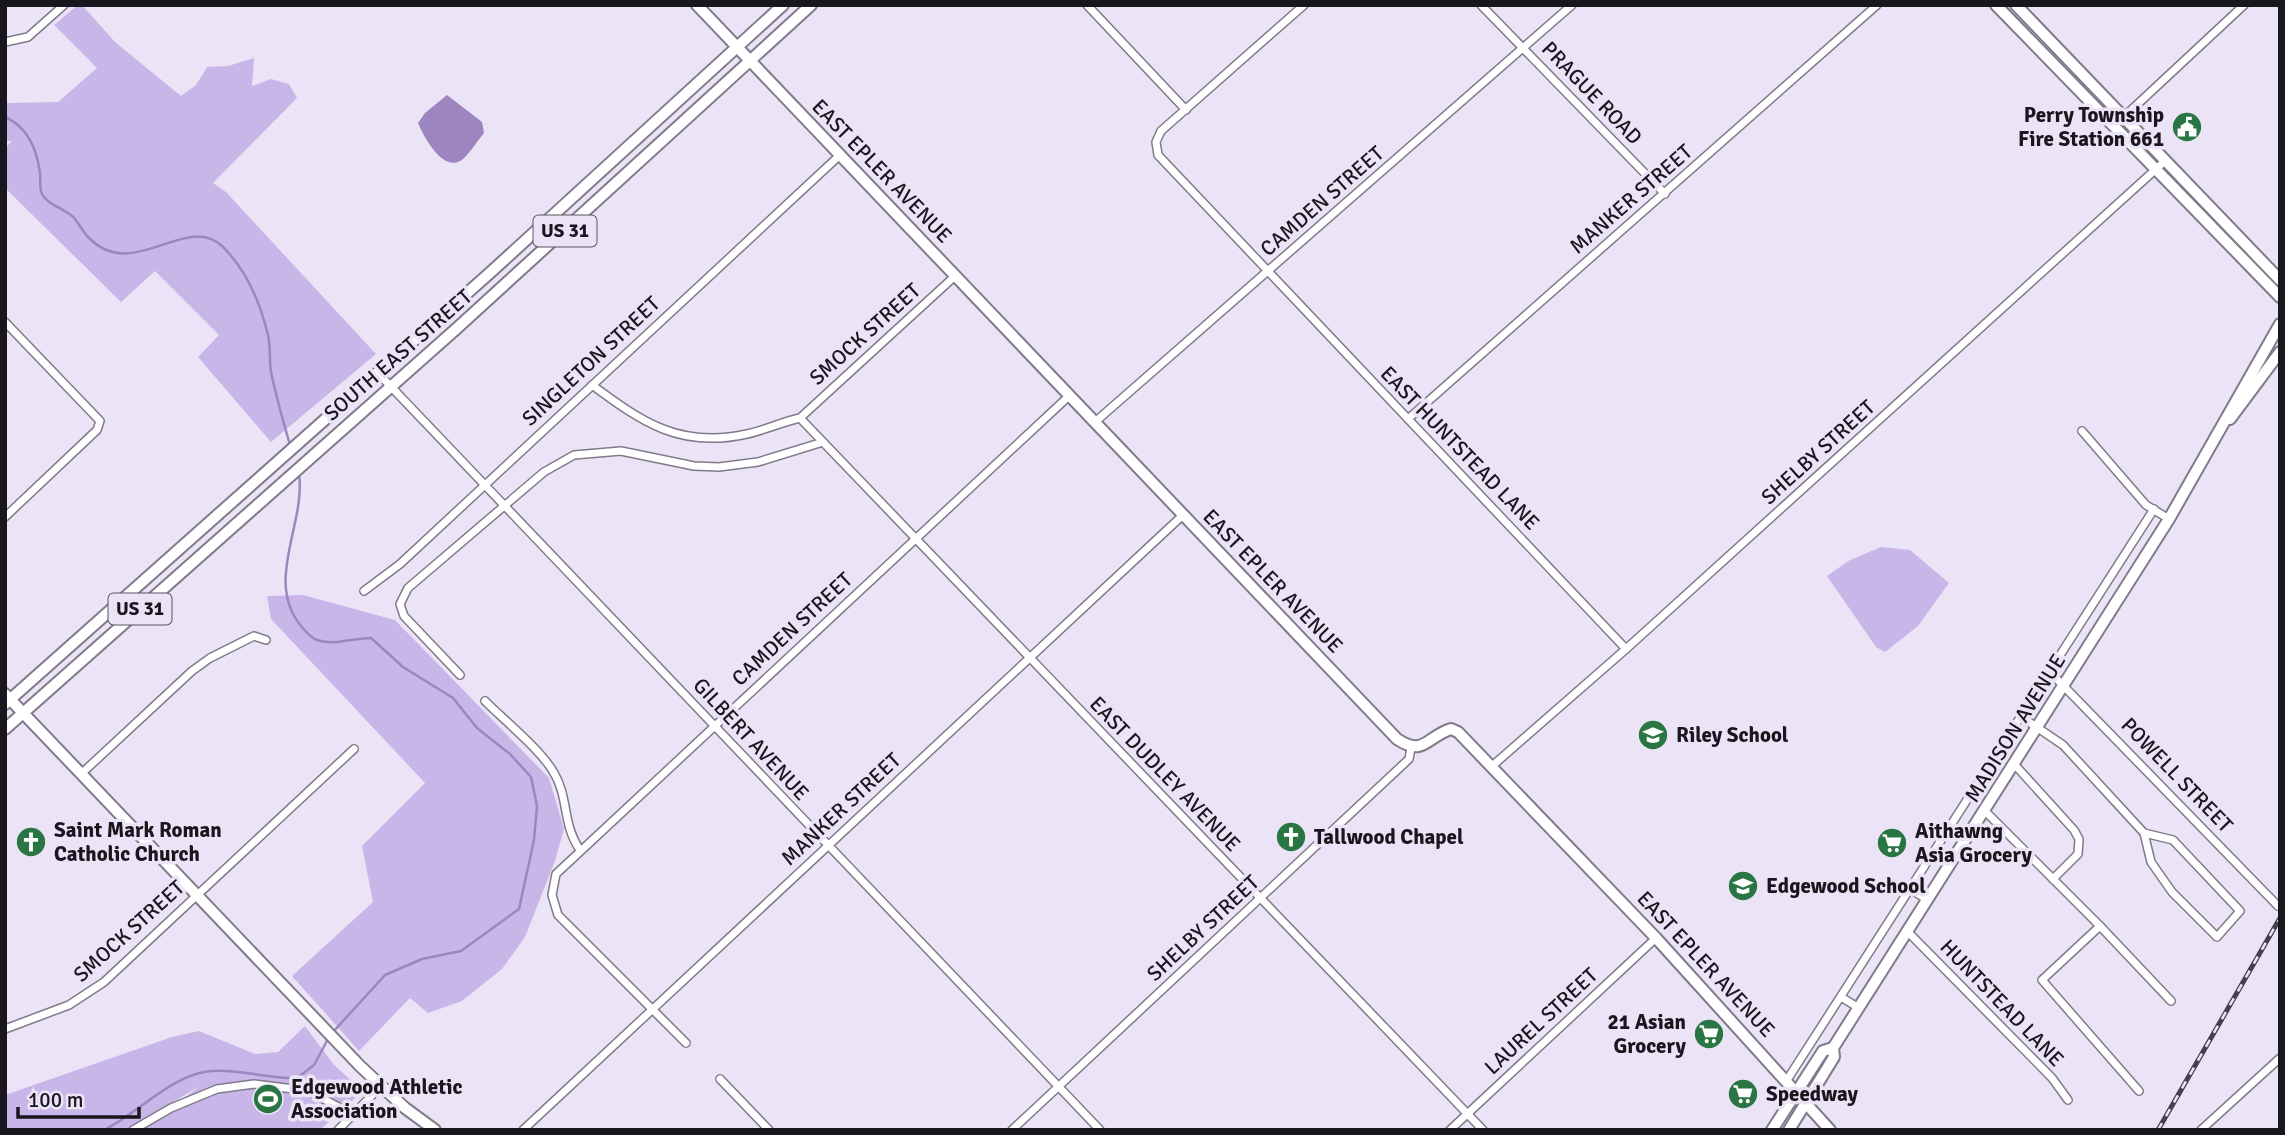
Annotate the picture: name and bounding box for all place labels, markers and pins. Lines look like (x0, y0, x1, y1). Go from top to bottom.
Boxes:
place label: Perry Township Fire Station 661 (2018, 102, 2164, 152)
public building icon: Perry Township Fire Station 661 (2170, 110, 2204, 144)
school or university icon: Riley School (1636, 718, 1670, 752)
place label: Riley School (1676, 722, 1789, 748)
place label: Saint Mark Roman Catholic Church (54, 817, 222, 867)
place label: Aithawng Asia Grocery (1915, 818, 2032, 868)
church icon: Tallwood Chapel (1274, 820, 1308, 854)
place label: Tallwood Chapel (1314, 824, 1464, 850)
church icon: Saint Mark Roman Catholic Church (14, 825, 48, 859)
supermarket icon: Aithawng Asia Grocery (1875, 826, 1909, 860)
school or university icon: Edgewood School (1726, 869, 1760, 903)
place label: Edgewood School (1766, 873, 1926, 899)
place label: 21 Asian Grocery (1607, 1009, 1687, 1059)
supermarket icon: 21 Asian Grocery (1692, 1017, 1726, 1051)
place label: Edgewood Athletic Association (291, 1074, 462, 1124)
supermarket icon: Speedway (1726, 1077, 1760, 1111)
place label: Speedway (1766, 1081, 1858, 1107)
sports icon: Edgewood Athletic Association (251, 1082, 285, 1116)

